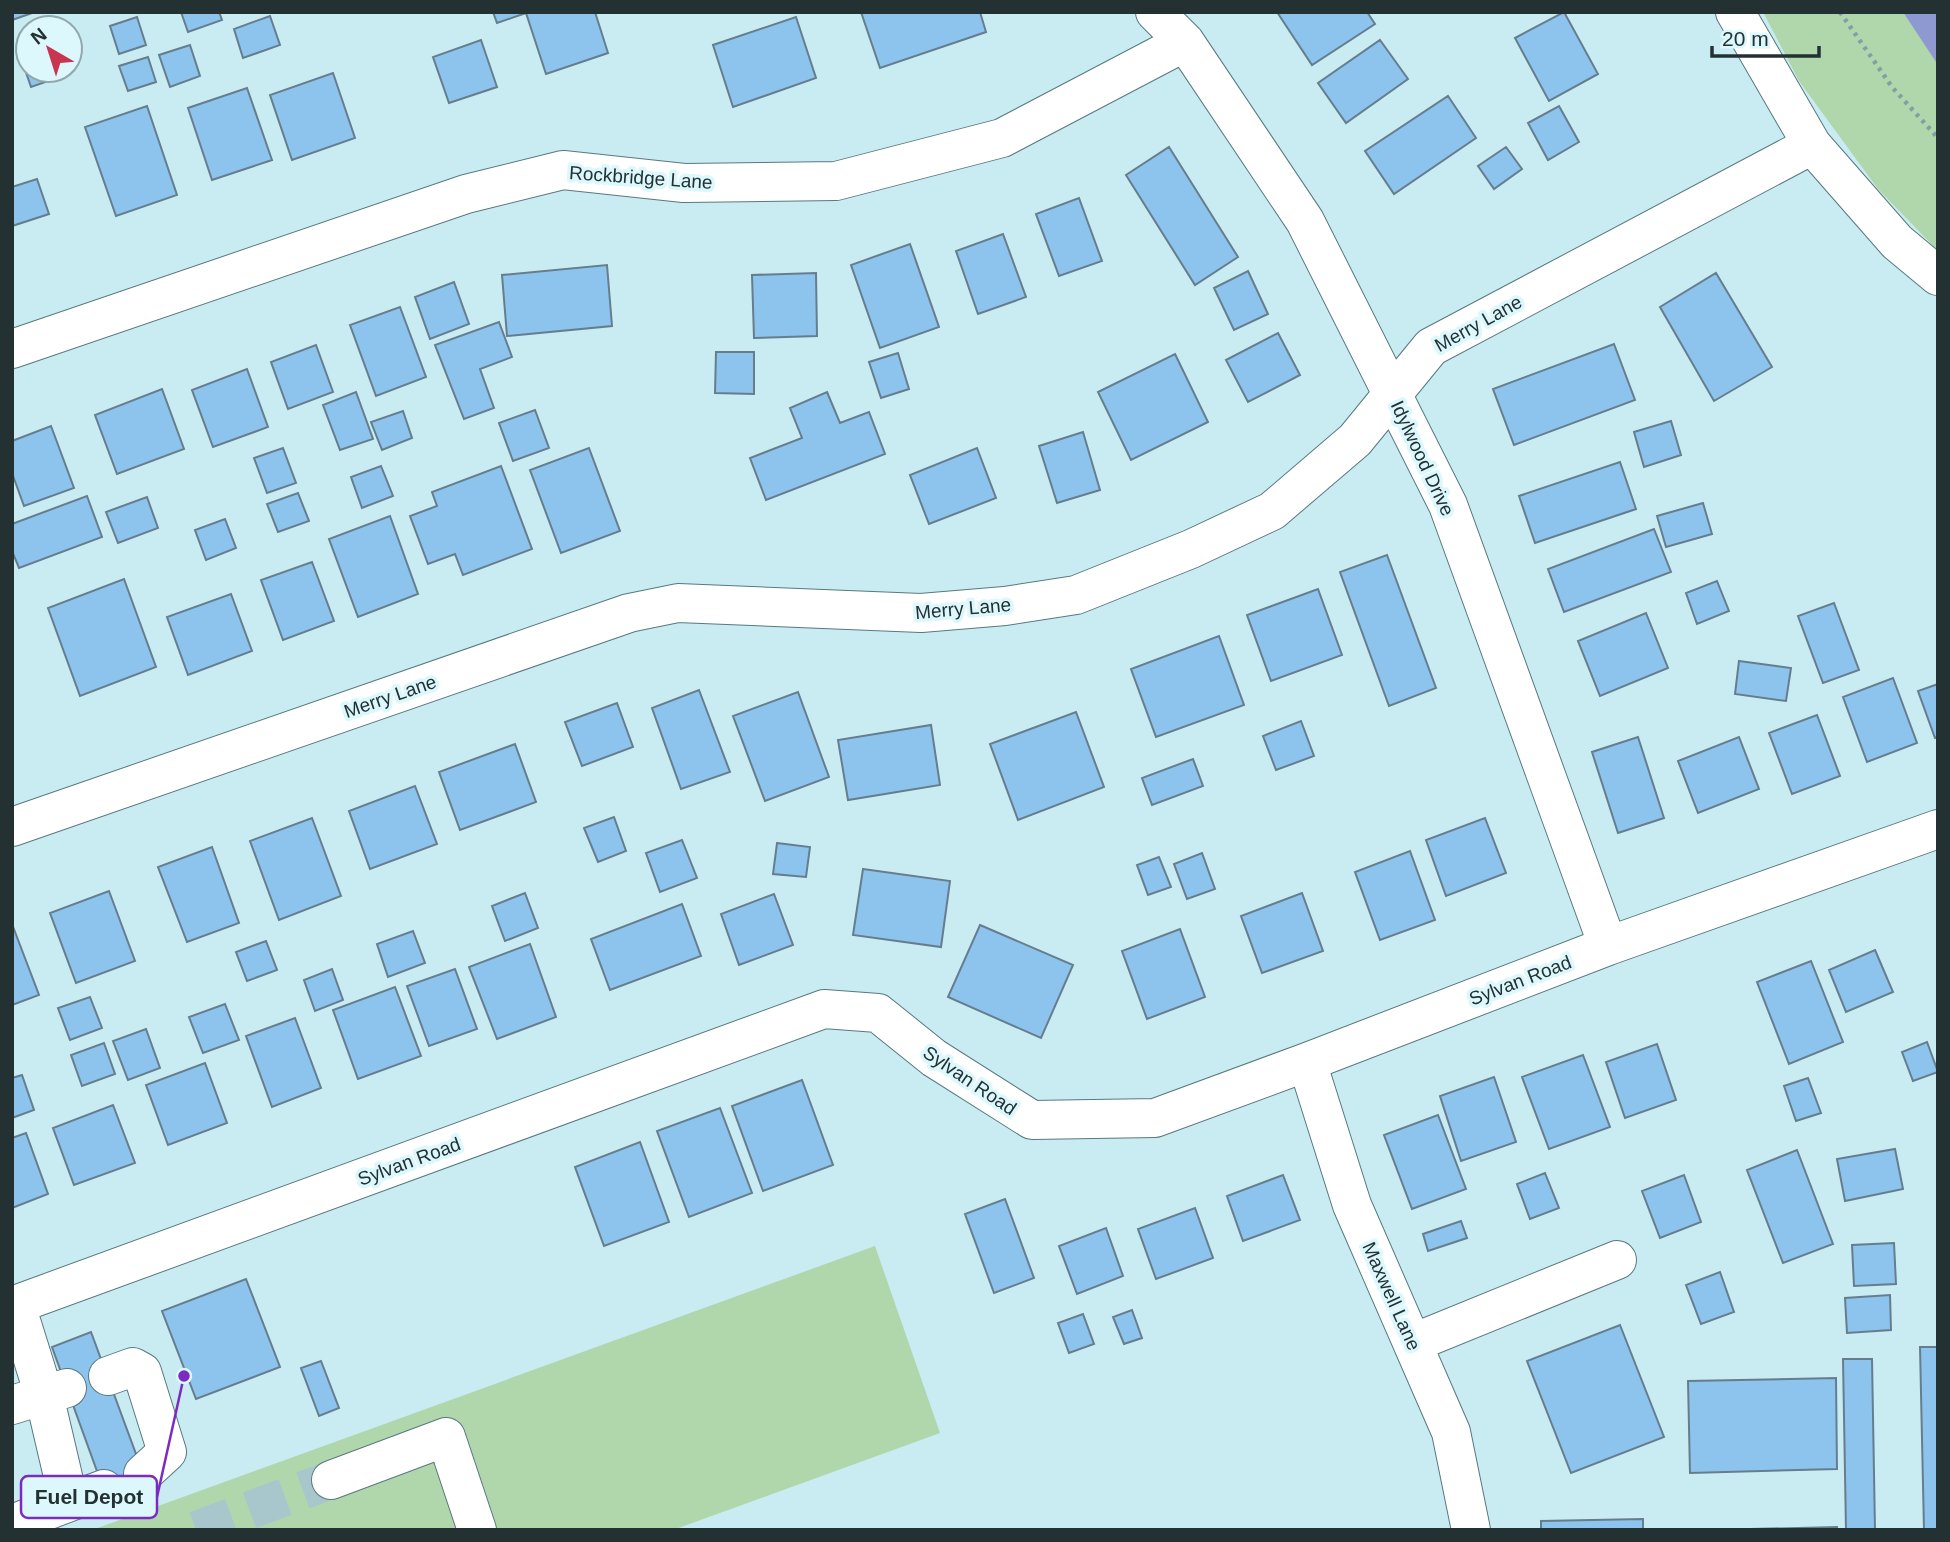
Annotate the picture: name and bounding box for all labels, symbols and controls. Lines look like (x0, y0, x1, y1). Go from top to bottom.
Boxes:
north arrow (14, 14, 84, 84)
scale bar (1712, 14, 1819, 58)
text: N (27, 24, 51, 49)
text: 20 m (1722, 27, 1769, 50)
street label: Rockbridge Lane (569, 162, 713, 193)
street label: Merry Lane (1431, 291, 1525, 356)
street label: Idylwood Drive (1387, 397, 1458, 519)
street label: Merry Lane (914, 594, 1012, 623)
street label: Merry Lane (341, 671, 439, 722)
street label: Sylvan Road (1466, 951, 1574, 1010)
street label: Sylvan Road (919, 1042, 1020, 1119)
street label: Sylvan Road (355, 1133, 463, 1190)
street label: Maxwell Lane (1358, 1239, 1425, 1354)
callout: Fuel Depot (21, 1476, 157, 1518)
text: Fuel Depot (35, 1485, 143, 1508)

